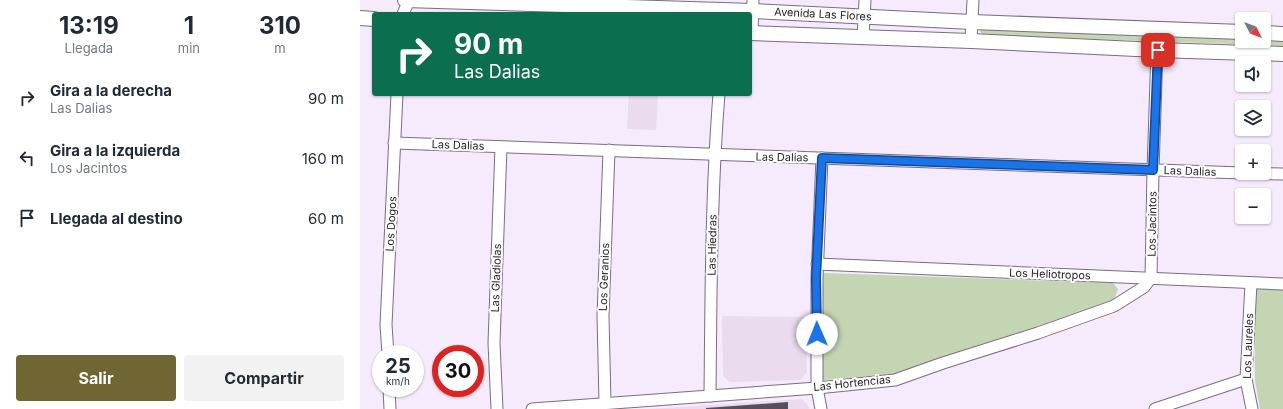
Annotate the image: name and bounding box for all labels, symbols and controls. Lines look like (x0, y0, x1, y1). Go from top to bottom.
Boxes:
street label: Avenida Las Flores (774, 4, 872, 24)
text: 13:19 (59, 11, 119, 40)
text: 1 (184, 11, 194, 40)
text: 310 (259, 11, 301, 40)
north arrow (1235, 12, 1271, 48)
map controls (1235, 12, 1271, 224)
text: 90 m (454, 27, 523, 61)
icon: right (388, 28, 440, 80)
pin (1141, 33, 1175, 67)
icon: arrive (1147, 39, 1169, 61)
text: Llegada (65, 40, 113, 56)
text: min (178, 40, 200, 56)
text: m (274, 40, 286, 56)
button: sound (1235, 56, 1271, 92)
text: Las Dalias (454, 61, 540, 82)
text: Gira a la derecha (50, 81, 172, 100)
icon: right (16, 87, 38, 109)
text: 90 m (308, 89, 344, 108)
text: Las Dalias (50, 100, 112, 116)
button: layers (1235, 100, 1271, 136)
street label: Las Dalias (431, 137, 485, 153)
text: Gira a la izquierda (50, 141, 180, 160)
button: + (1235, 144, 1271, 180)
icon: left (16, 147, 38, 169)
text: 160 m (302, 149, 344, 168)
street label: Las Dalias (756, 150, 809, 164)
text: Los Jacintos (50, 160, 127, 176)
street label: Las Dalias (1163, 163, 1217, 179)
button: − (1235, 188, 1271, 224)
street label: Los Jacintos (1144, 191, 1160, 257)
street label: Los Dogos (383, 196, 399, 252)
icon: arrive (16, 207, 38, 229)
text: Llegada al destino (50, 209, 183, 228)
text: 60 m (308, 209, 344, 228)
street label: Las Hiedras (704, 214, 720, 276)
street label: Los Geranios (596, 242, 612, 311)
street label: Las Gladiolas (488, 243, 504, 313)
street label: Los Heliotropos (1009, 266, 1091, 282)
position arrow (796, 313, 838, 355)
street label: Los Laureles (1240, 313, 1256, 379)
speed limit sign: 30 (432, 345, 484, 397)
text: 25 (385, 354, 411, 378)
button: Salir (16, 355, 176, 401)
button: Compartir (184, 355, 344, 401)
street label: Las Hortencias (813, 372, 892, 394)
text: km/h (386, 375, 410, 387)

